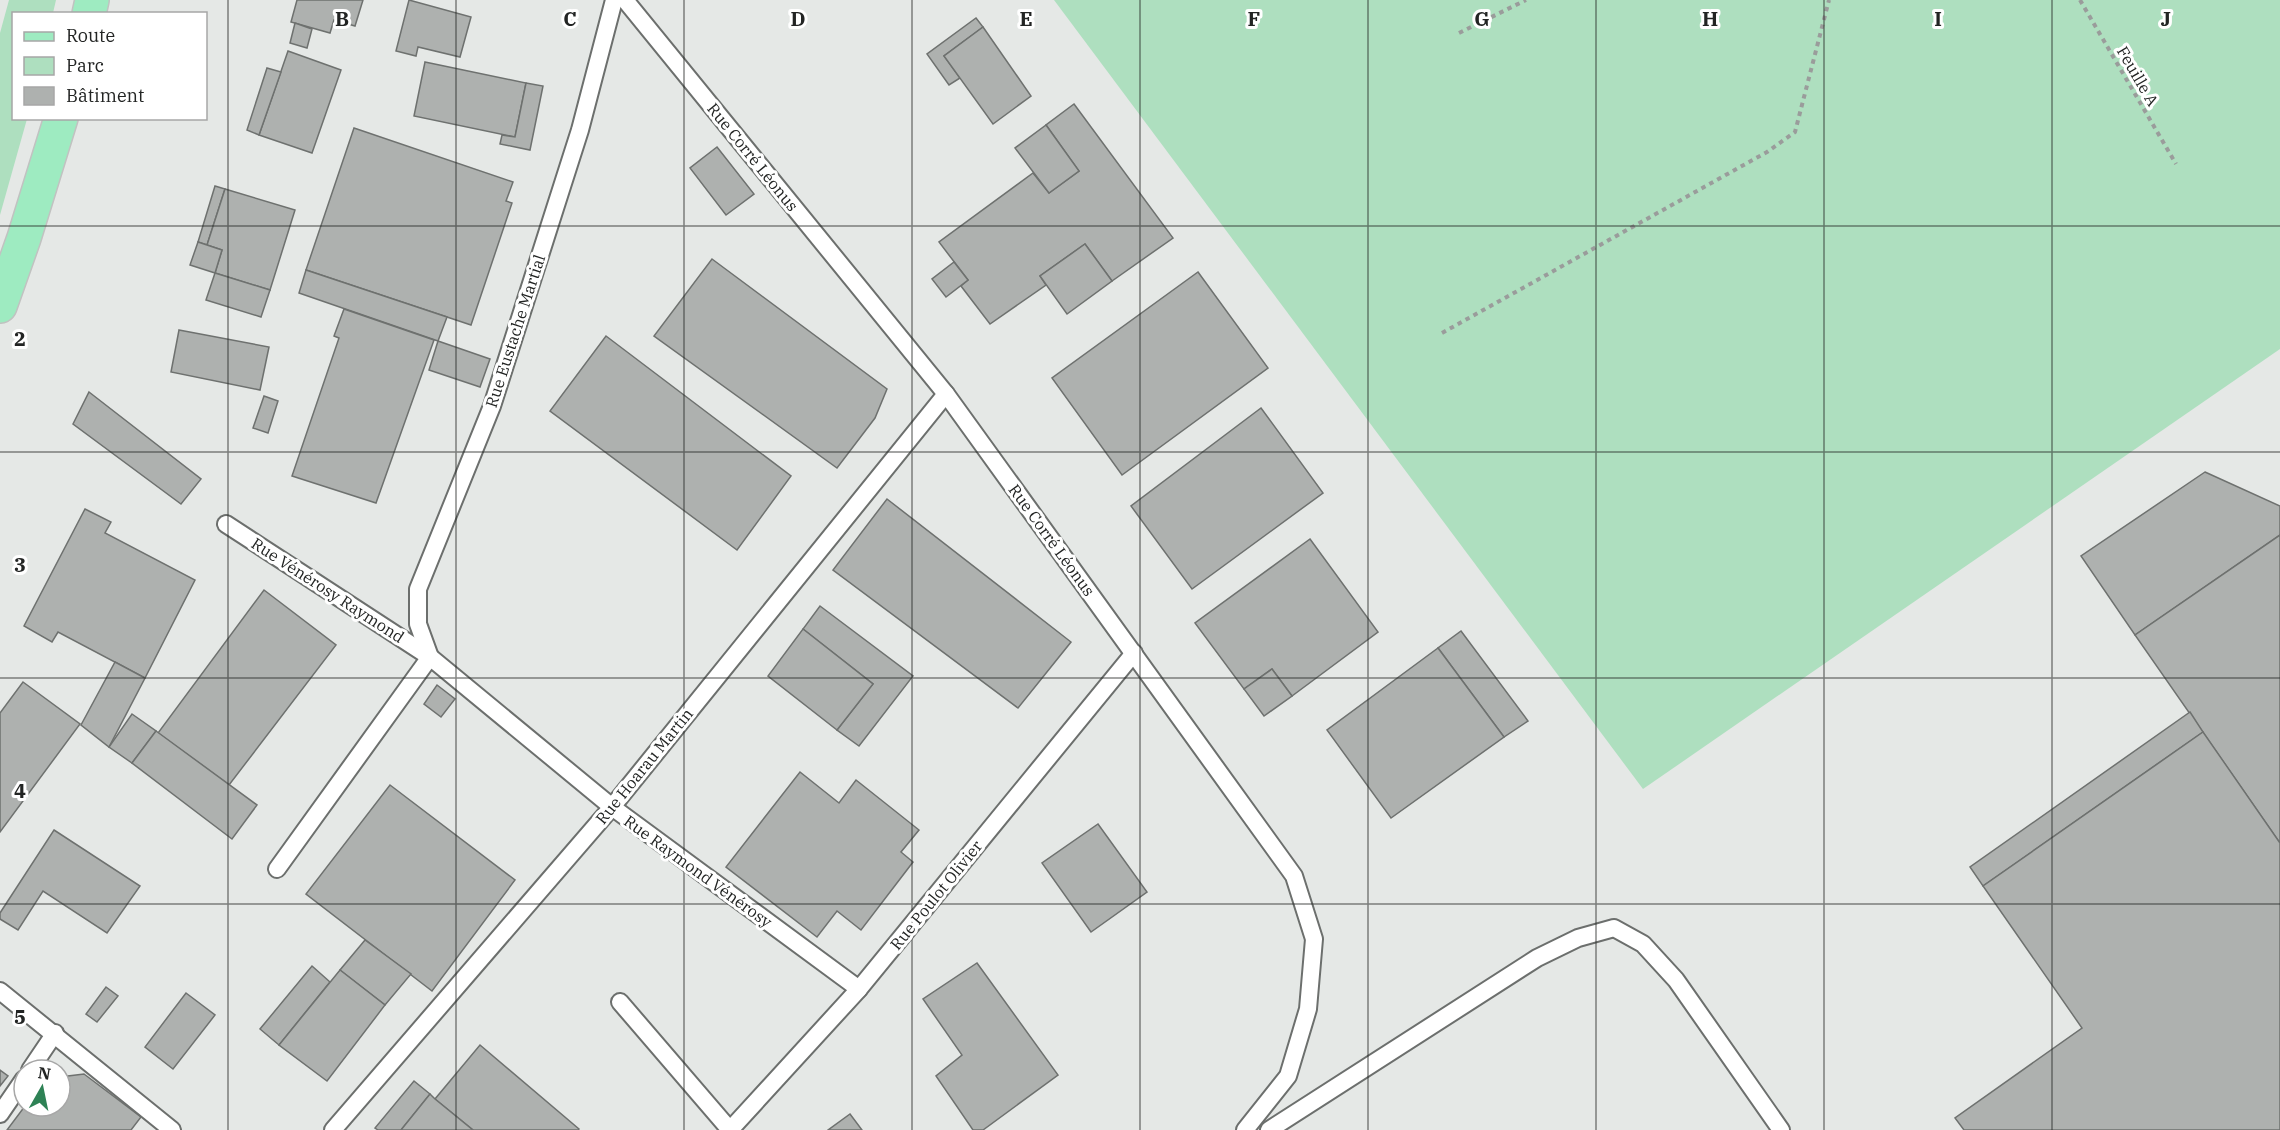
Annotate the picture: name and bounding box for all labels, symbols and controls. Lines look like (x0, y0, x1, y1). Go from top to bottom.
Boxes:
text: B (335, 5, 349, 32)
text: C (563, 5, 577, 32)
text: D (790, 5, 806, 32)
text: E (1019, 5, 1033, 32)
text: F (1248, 5, 1260, 32)
text: G (1474, 5, 1490, 32)
text: H (1702, 5, 1718, 32)
text: I (1934, 5, 1942, 32)
text: J (2161, 5, 2171, 32)
legend (12, 12, 207, 120)
text: Route (66, 24, 115, 47)
street label: Feuille A (2113, 43, 2163, 109)
text: Parc (66, 54, 104, 77)
text: Bâtiment (66, 84, 144, 107)
street label: Rue Corré Léonus (703, 99, 803, 215)
street label: Rue Eustache Martial (481, 252, 549, 410)
text: 2 (14, 325, 26, 352)
street label: Rue Corré Léonus (1005, 480, 1099, 600)
street label: Rue Vénérosy Raymond (248, 533, 408, 647)
text: 3 (14, 551, 26, 578)
street label: Rue Hoarau Martin (591, 704, 697, 828)
text: 4 (14, 777, 26, 804)
street label: Rue Raymond Vénérosy (620, 811, 776, 932)
street label: Rue Poulot Olivier (886, 836, 986, 954)
text: 5 (14, 1003, 26, 1030)
north arrow (12, 1058, 72, 1118)
text: N (37, 1062, 52, 1084)

